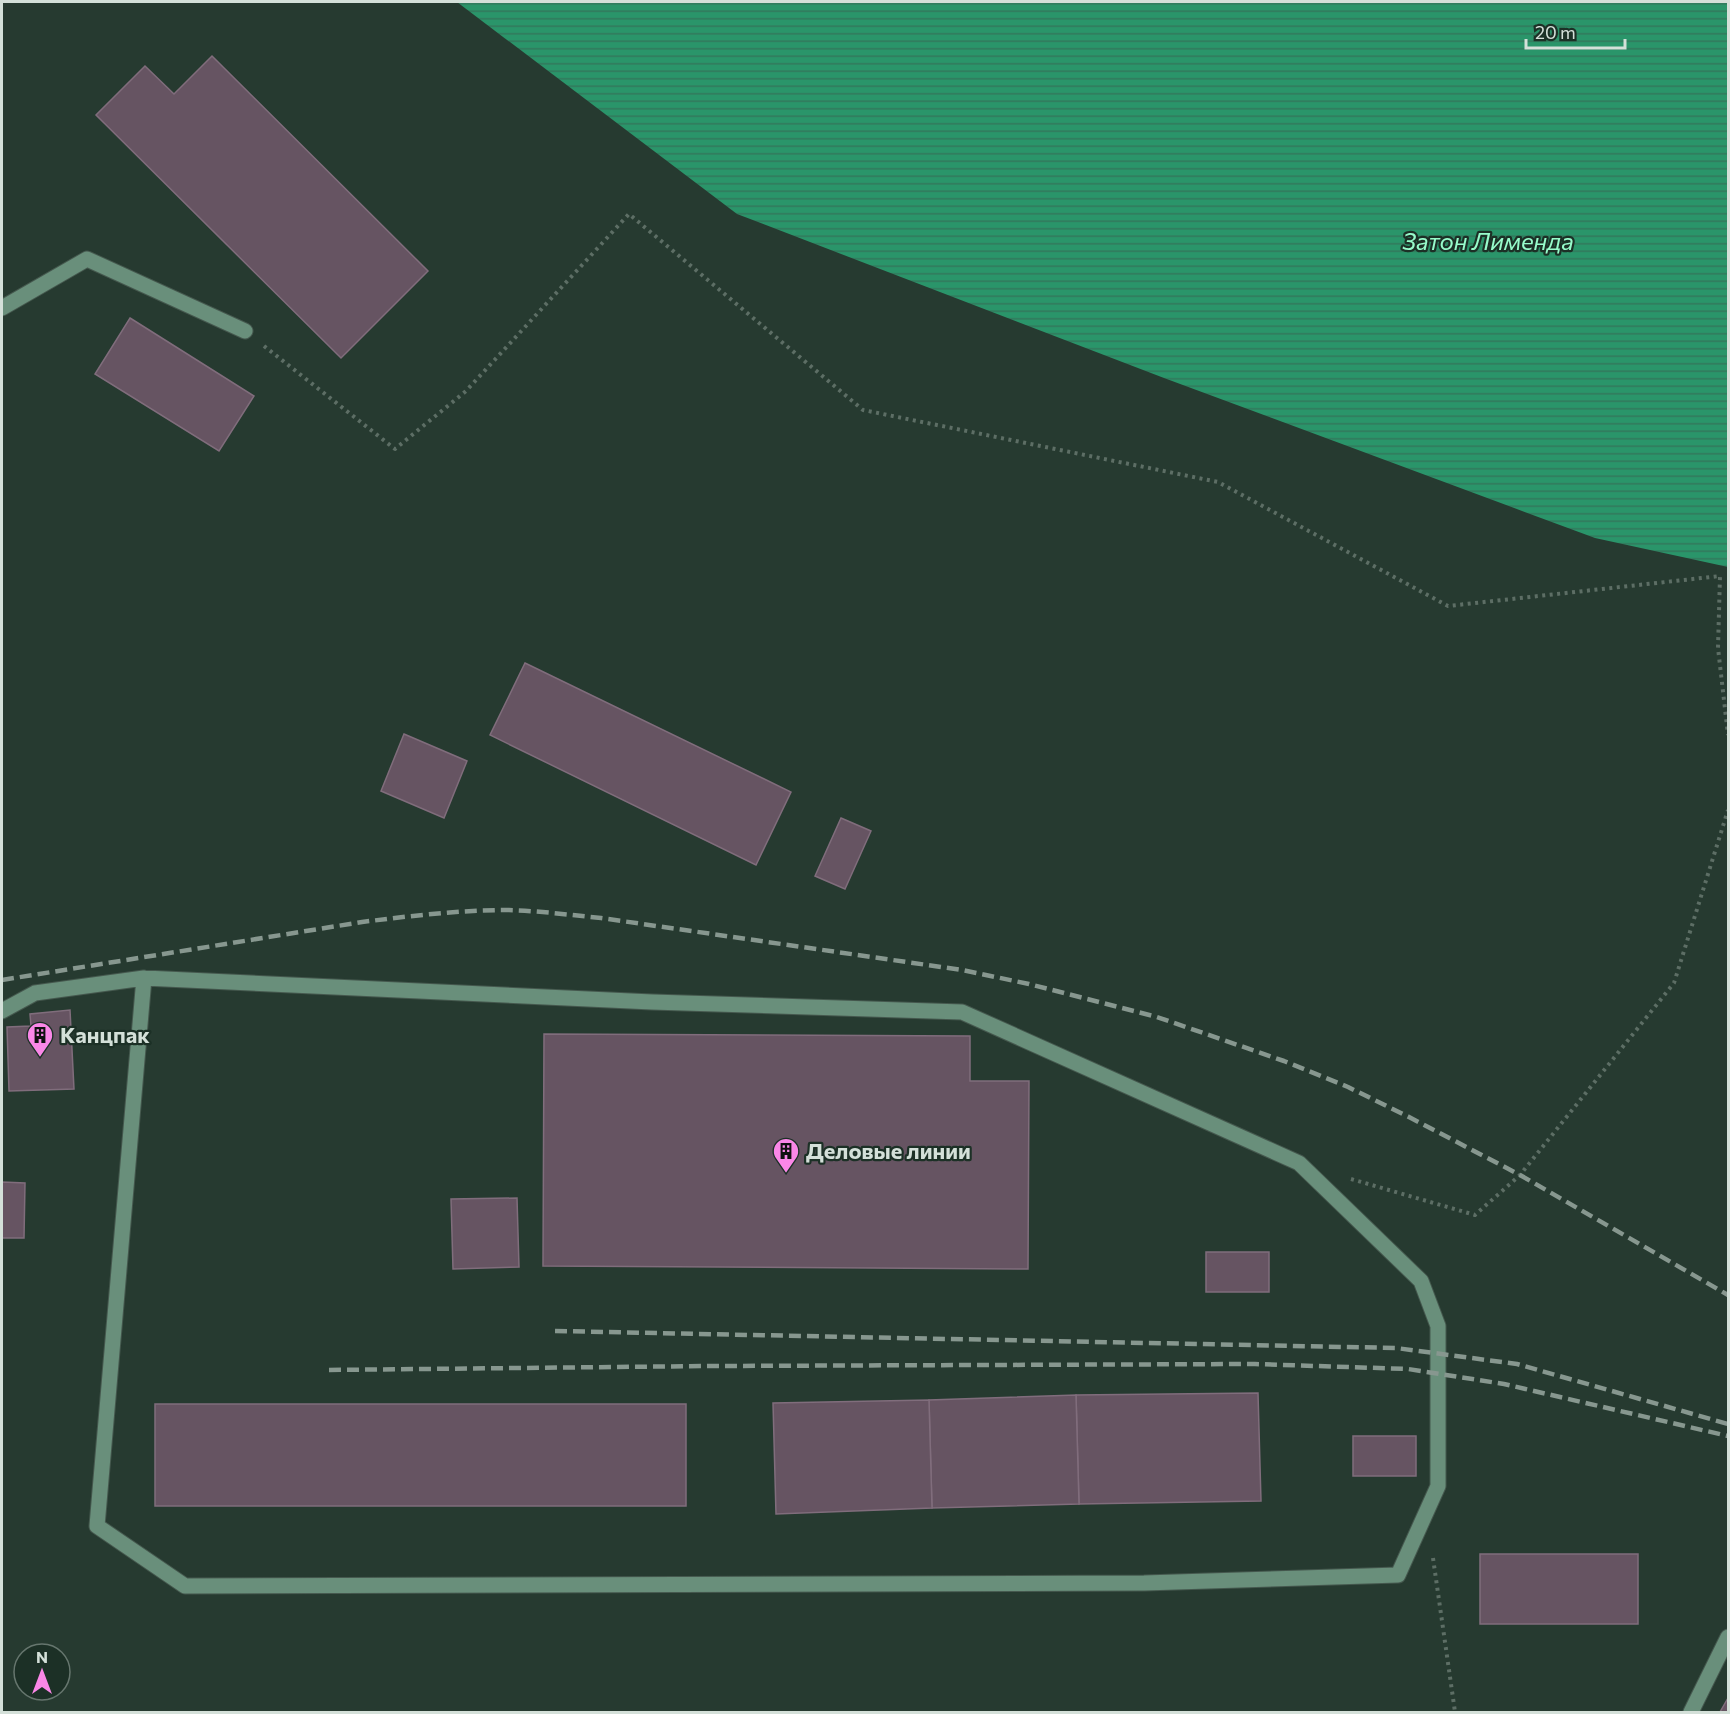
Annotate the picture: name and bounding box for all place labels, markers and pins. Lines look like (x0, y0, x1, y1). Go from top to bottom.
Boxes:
building icon: Канцпак (25, 1020, 55, 1058)
place label: Канцпак (60, 1021, 150, 1048)
building icon: Деловые линии (771, 1136, 801, 1174)
place label: Деловые линии (806, 1137, 971, 1164)

